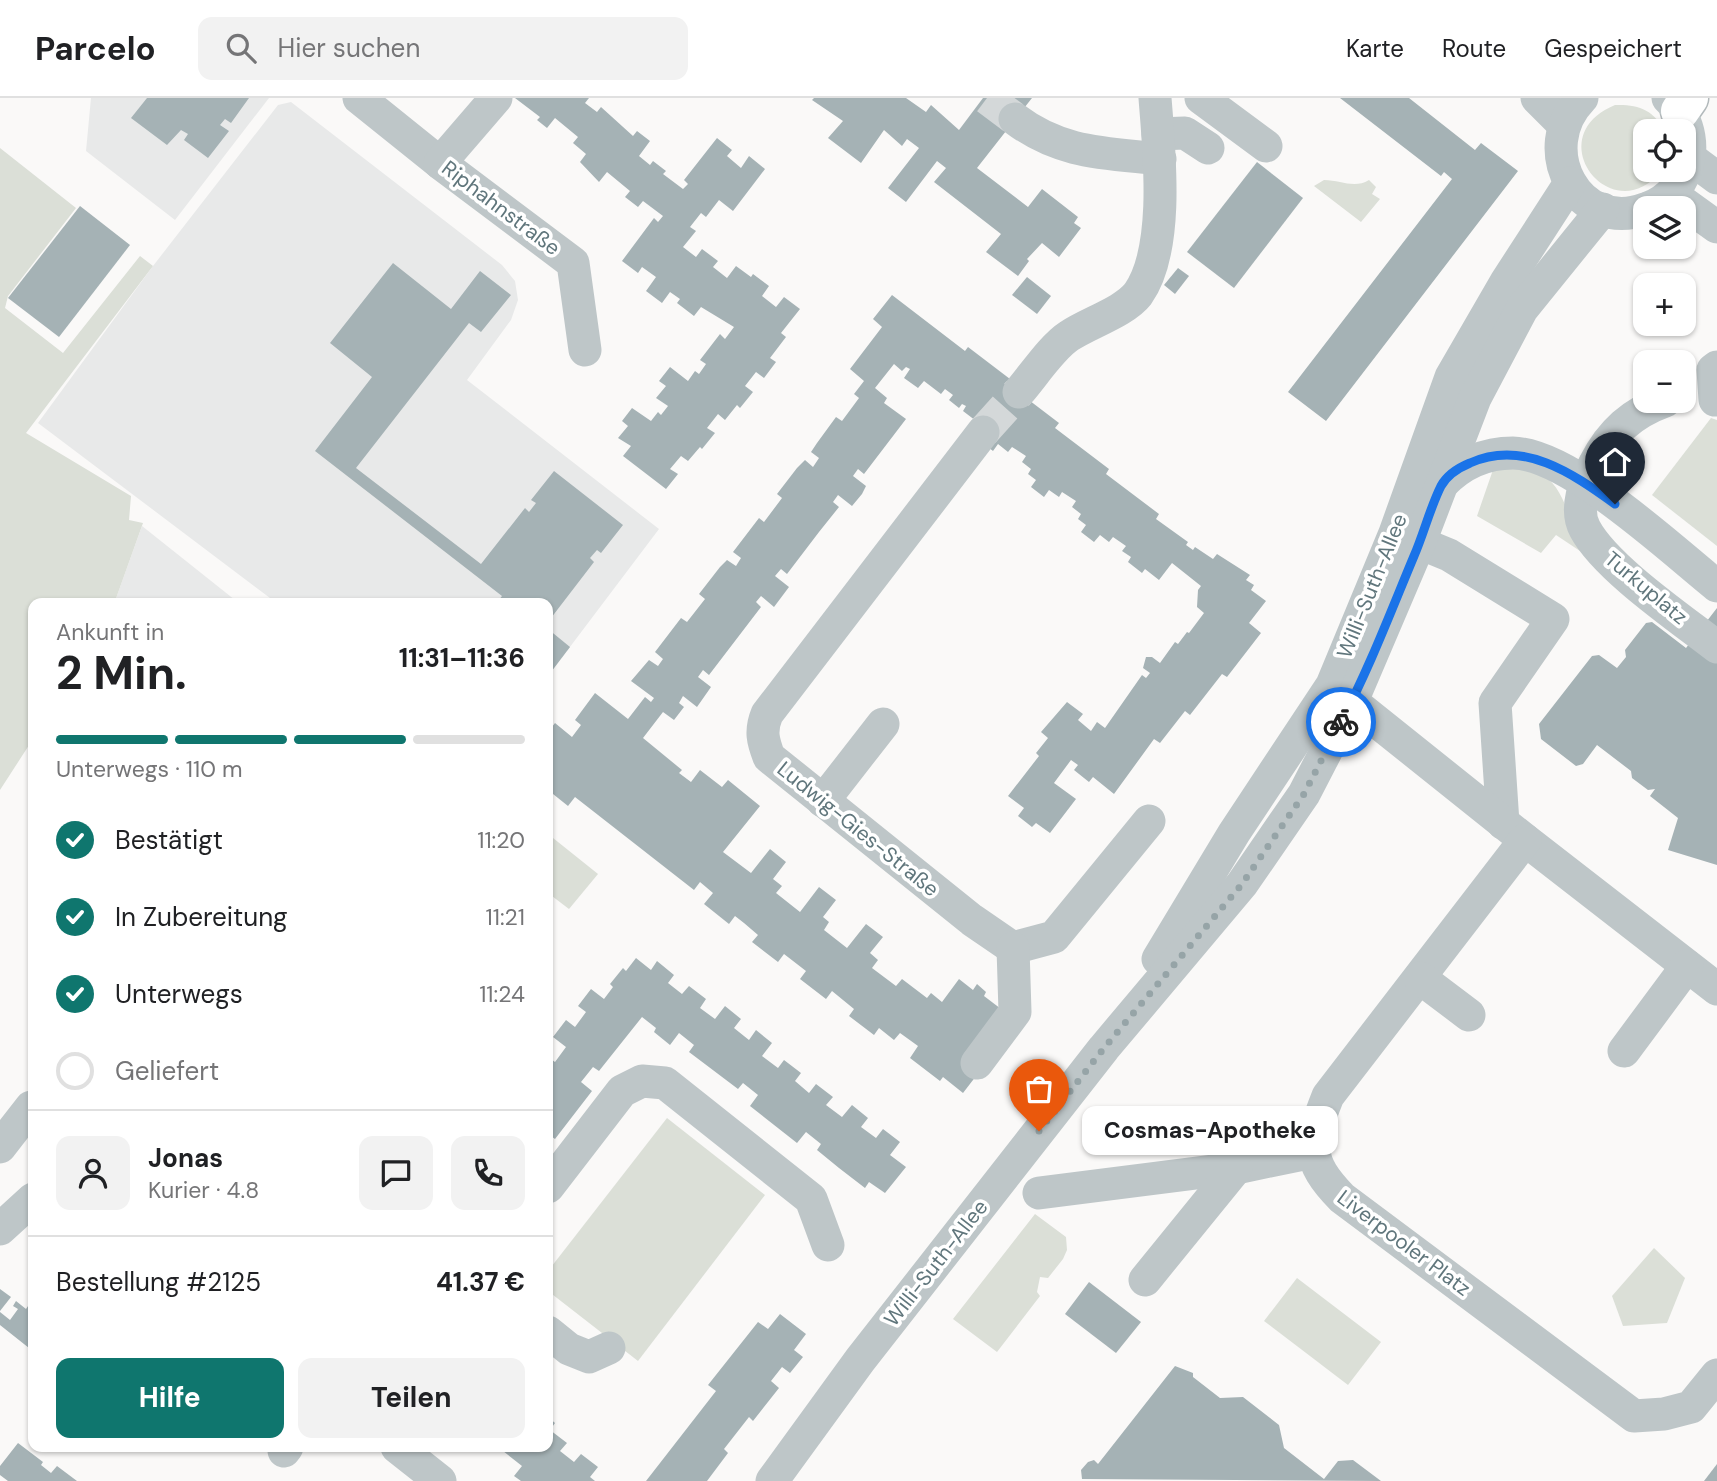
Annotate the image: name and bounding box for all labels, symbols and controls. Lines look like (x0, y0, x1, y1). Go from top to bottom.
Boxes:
search box (198, 17, 688, 80)
text: Parcelo (35, 27, 156, 70)
icon: search (222, 29, 260, 67)
text: Hier suchen (278, 31, 420, 65)
text: Karte (1346, 33, 1404, 64)
text: Route (1442, 33, 1506, 64)
text: Gespeichert (1544, 33, 1682, 64)
map controls (1633, 119, 1696, 413)
button: locate (1633, 119, 1696, 182)
street label: Riphahnstraße (436, 154, 566, 262)
button: layers (1633, 196, 1696, 259)
button: + (1633, 273, 1696, 336)
button: − (1633, 350, 1696, 413)
pin (1585, 432, 1645, 504)
icon: home (1596, 443, 1634, 481)
street label: Willi-Suth-Allee (1330, 510, 1414, 662)
street label: Turkuplatz (1599, 545, 1693, 631)
text: Ankunft in (56, 617, 164, 647)
text: 11:31–11:36 (399, 641, 525, 675)
text: 2 Min. (56, 643, 187, 703)
courier (1306, 687, 1376, 757)
icon: bike (1322, 703, 1360, 741)
text: Unterwegs · 110 m (56, 754, 243, 784)
street label: Ludwig-Gies-Straße (771, 755, 945, 903)
icon: check (56, 821, 94, 859)
text: Bestätigt (115, 823, 223, 857)
text: 11:20 (477, 825, 525, 855)
icon: check (56, 898, 94, 936)
text: In Zubereitung (115, 900, 288, 934)
text: 11:21 (486, 902, 525, 932)
icon: check (56, 975, 94, 1013)
text: Unterwegs (115, 977, 243, 1011)
text: 11:24 (479, 979, 525, 1009)
text: Geliefert (115, 1054, 219, 1088)
pin (1009, 1059, 1069, 1131)
icon: bag (1020, 1070, 1058, 1108)
callout: Cosmas-Apotheke (1081, 1107, 1336, 1156)
text: Cosmas-Apotheke (1104, 1115, 1316, 1145)
button: person (56, 1136, 130, 1210)
button: chat (359, 1136, 433, 1210)
button: phone (451, 1136, 525, 1210)
text: Jonas (148, 1141, 223, 1175)
text: Kurier · 4.8 (148, 1175, 259, 1205)
street label: Liverpooler Platz (1332, 1184, 1476, 1302)
street label: Willi-Suth-Allee (878, 1194, 994, 1332)
text: Bestellung #2125 (56, 1265, 261, 1299)
text: 41.37 € (436, 1265, 525, 1299)
button: Hilfe (56, 1358, 284, 1438)
button: Teilen (298, 1358, 525, 1438)

